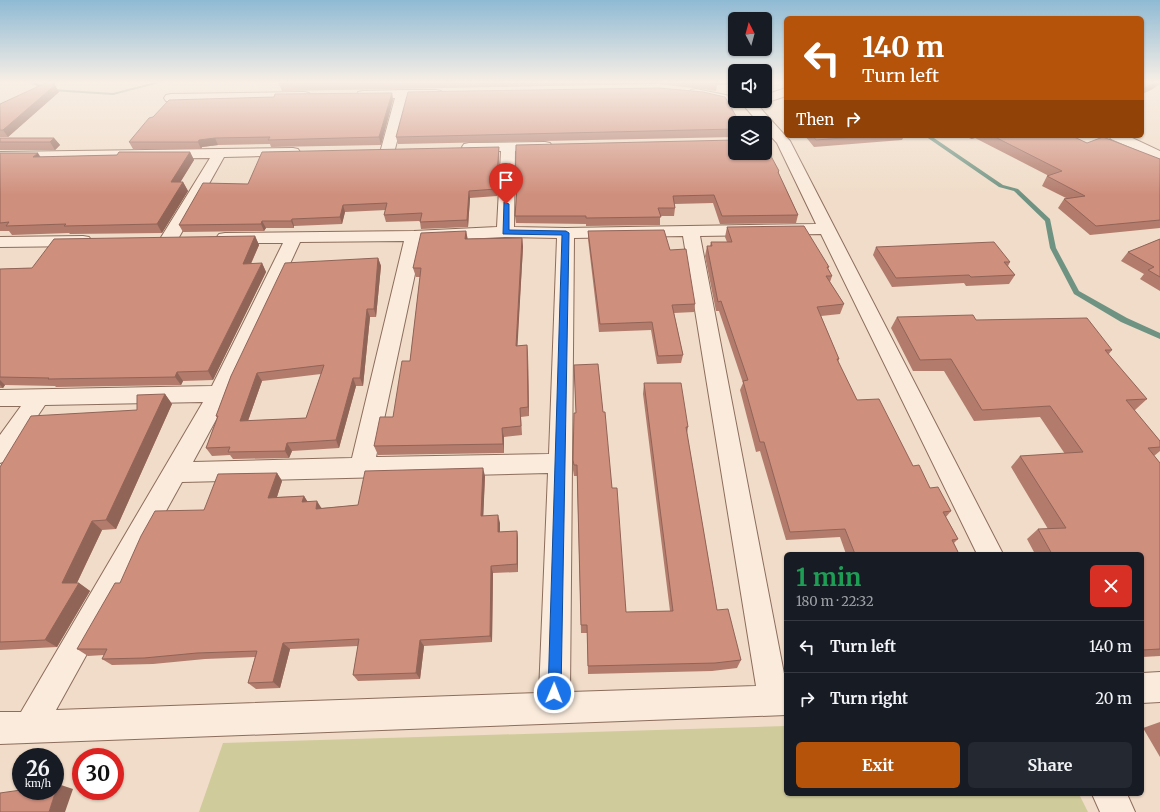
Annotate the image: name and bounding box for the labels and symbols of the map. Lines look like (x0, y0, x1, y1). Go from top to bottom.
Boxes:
north arrow (728, 12, 772, 56)
pin (489, 163, 523, 204)
position arrow (533, 672, 575, 714)
speed limit sign: 30 (72, 748, 124, 800)

